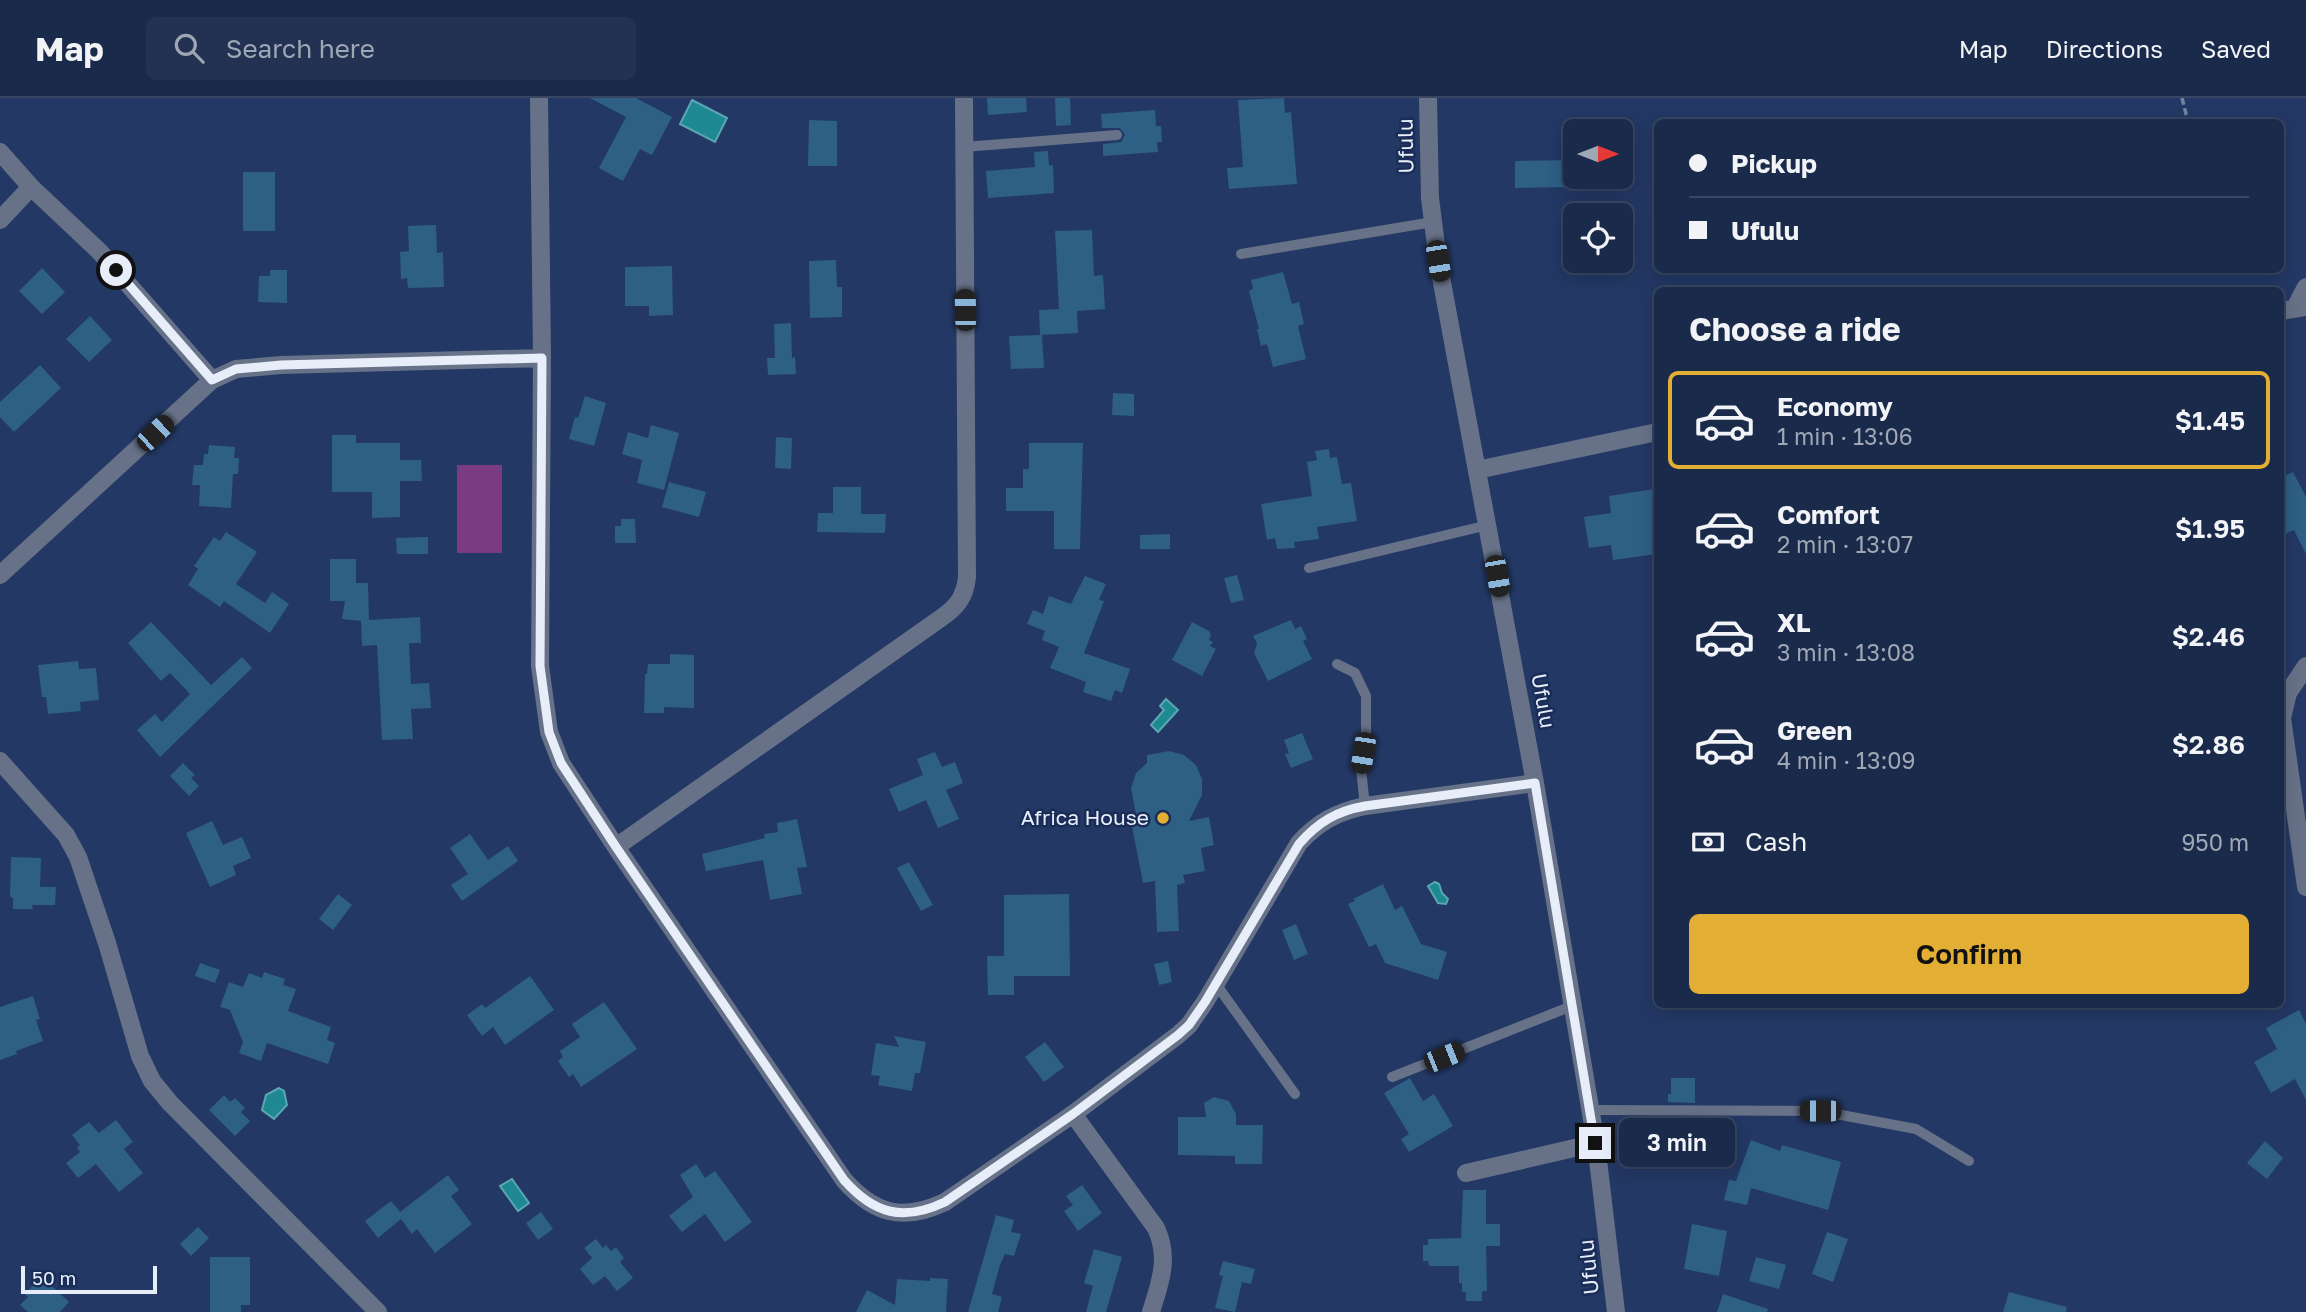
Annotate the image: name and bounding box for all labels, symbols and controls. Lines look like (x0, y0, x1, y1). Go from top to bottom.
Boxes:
search box (146, 17, 636, 80)
text: Map (35, 29, 104, 68)
icon: search (170, 29, 208, 67)
text: Search here (226, 33, 375, 64)
text: Map (1959, 34, 2008, 63)
text: Directions (2046, 34, 2163, 63)
text: Saved (2201, 34, 2271, 63)
street label: Ufulu (1392, 118, 1418, 174)
north arrow (1563, 119, 1633, 189)
map controls (1563, 119, 1633, 273)
text: Pickup (1731, 148, 1817, 179)
button: locate (1563, 203, 1633, 273)
text: Ufulu (1731, 215, 1799, 246)
car (1425, 239, 1452, 283)
route start (100, 254, 132, 286)
car (955, 289, 976, 331)
text: Choose a ride (1689, 310, 1901, 348)
icon: car (1693, 389, 1756, 452)
text: Economy (1777, 391, 1893, 422)
text: $1.45 (2175, 405, 2245, 436)
car (133, 411, 178, 455)
text: 1 min · 13:06 (1777, 422, 1913, 450)
icon: car (1693, 497, 1756, 560)
text: Comfort (1777, 499, 1880, 530)
text: $1.95 (2175, 513, 2245, 544)
text: 2 min · 13:07 (1777, 530, 1913, 558)
car (1484, 553, 1511, 599)
icon: car (1693, 605, 1756, 668)
text: XL (1777, 607, 1811, 638)
text: $2.46 (2172, 621, 2245, 652)
text: 3 min · 13:08 (1777, 638, 1915, 666)
street label: Ufulu (1526, 671, 1562, 730)
icon: car (1693, 713, 1756, 776)
text: Green (1777, 715, 1852, 746)
text: $2.86 (2172, 729, 2245, 760)
car (1350, 731, 1377, 775)
text: 4 min · 13:09 (1777, 746, 1916, 774)
place label: Africa House (1021, 804, 1149, 830)
marker: Africa House (1155, 810, 1171, 826)
icon: cash (1689, 823, 1727, 861)
text: Cash (1745, 826, 1807, 857)
text: 950 m (2181, 828, 2249, 856)
button: Confirm (1689, 914, 2249, 994)
car (1421, 1039, 1468, 1075)
car (1800, 1101, 1842, 1122)
callout: 3 min (1620, 1118, 1735, 1168)
route end (1579, 1127, 1611, 1159)
text: 3 min (1647, 1128, 1707, 1156)
street label: Ufulu (1572, 1238, 1604, 1296)
scale bar (21, 1263, 158, 1295)
text: 50 m (32, 1266, 76, 1289)

